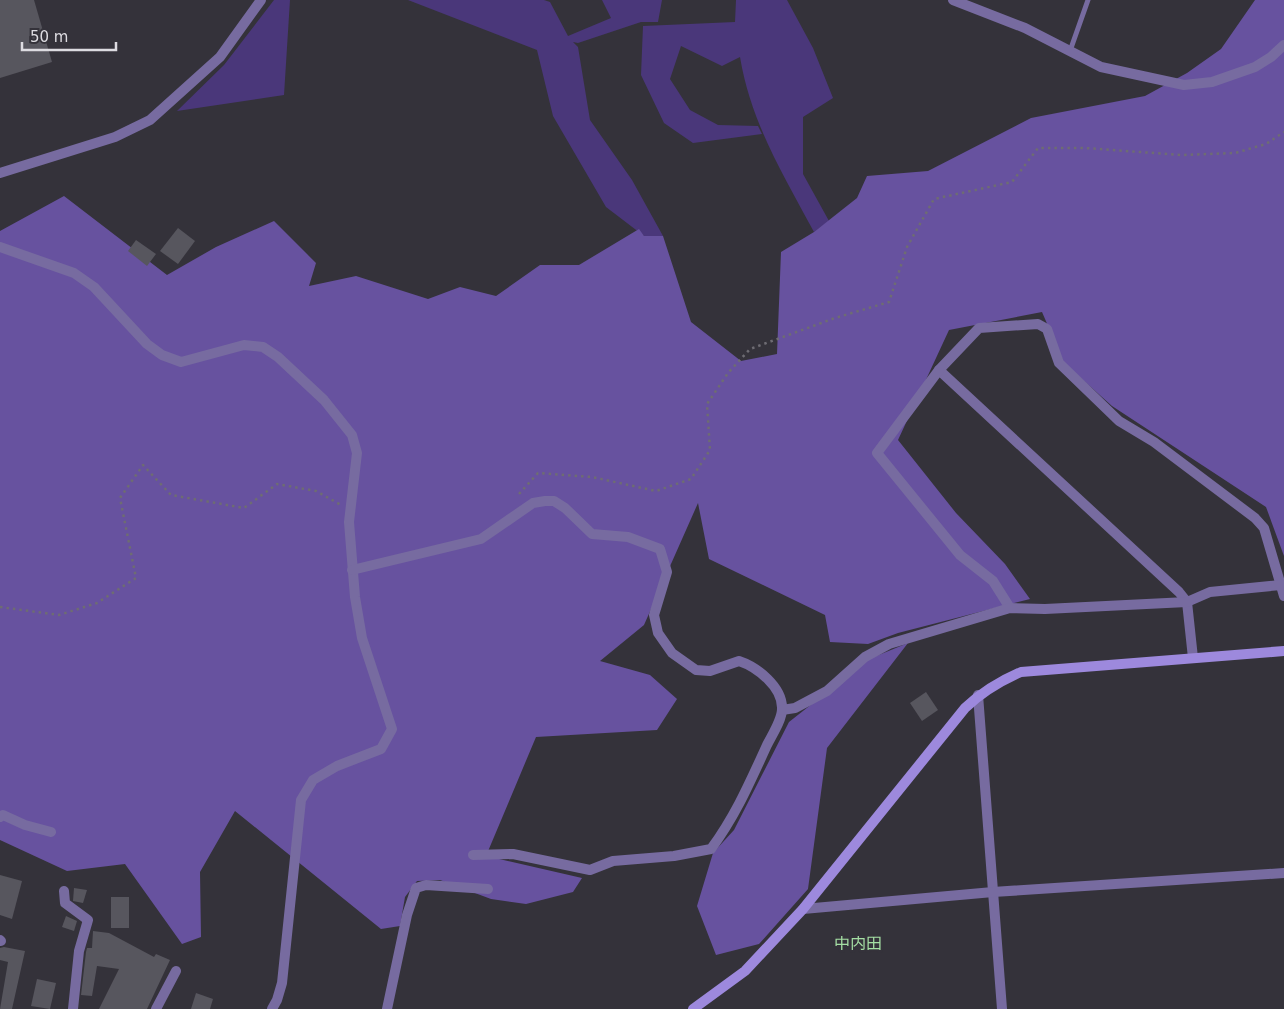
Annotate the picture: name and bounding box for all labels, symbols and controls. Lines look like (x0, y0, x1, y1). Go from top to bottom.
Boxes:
scale bar (22, 20, 116, 52)
text: 50 m (30, 28, 68, 46)
district label: 中内田 (834, 934, 882, 953)

